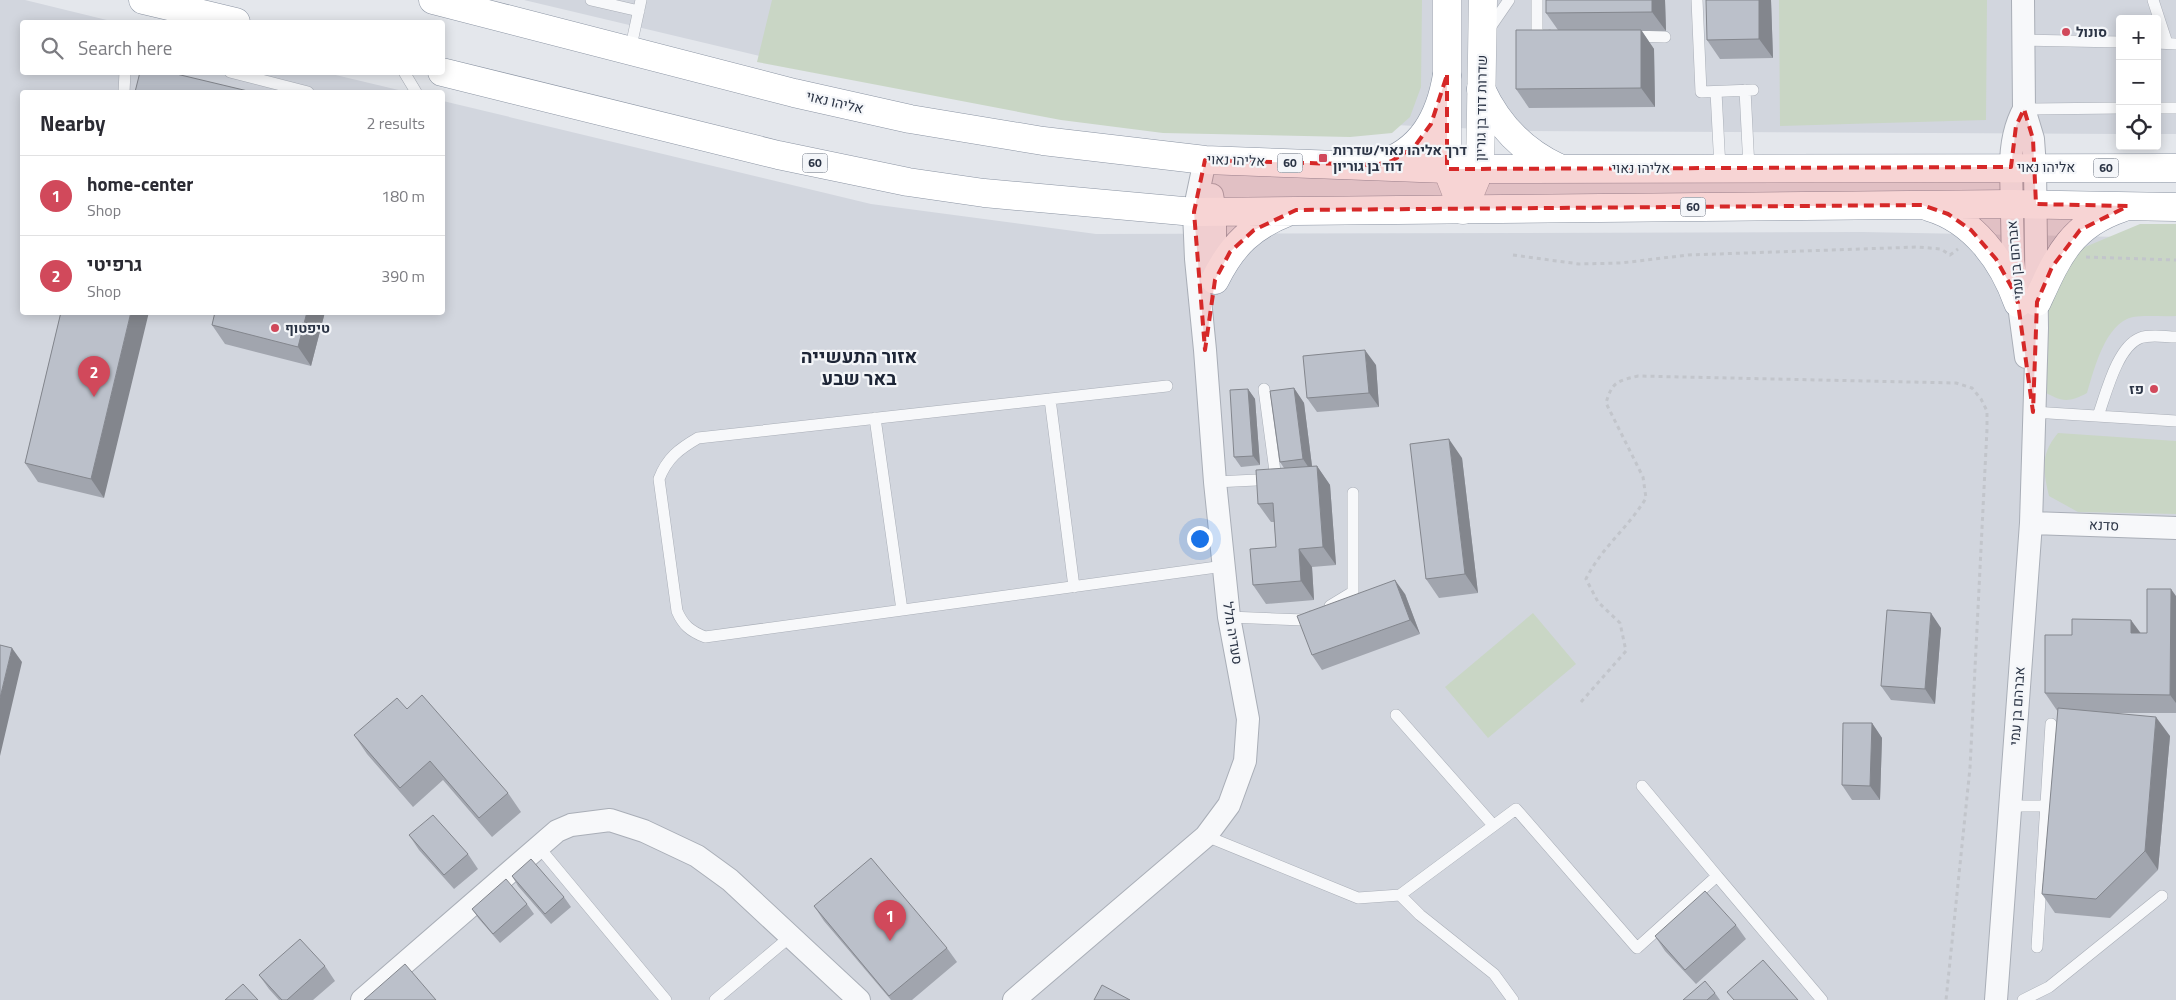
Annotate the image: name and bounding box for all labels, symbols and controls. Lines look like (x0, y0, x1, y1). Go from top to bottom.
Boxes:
map controls (2116, 15, 2161, 150)
button: + (2116, 15, 2161, 60)
search box (20, 20, 445, 75)
place label: סונול (2076, 21, 2107, 42)
marker: סונול (2060, 26, 2072, 38)
text: Search here (78, 33, 172, 62)
icon: search (38, 34, 66, 62)
street label: שדרות דוד בן גוריון (1469, 55, 1492, 161)
button: − (2116, 60, 2161, 105)
street label: אליהו נאוי (804, 85, 866, 118)
button: locate (2116, 105, 2161, 150)
text: Nearby (40, 107, 105, 139)
text: 2 results (366, 111, 425, 135)
place label: דרך אליהו נאוי/שדרות דוד בן גוריון (1333, 139, 1467, 176)
street label: אליהו נאוי (1207, 148, 1266, 171)
marker: דרך אליהו נאוי/שדרות דוד בן גוריון (1317, 152, 1329, 164)
road number: 60 (802, 154, 828, 172)
road number: 60 (1278, 154, 1302, 172)
street label: אליהו נאוי (2017, 156, 2075, 177)
street label: אליהו נאוי (1612, 157, 1670, 178)
road number: 60 (2094, 158, 2118, 178)
text: home-center (87, 169, 193, 198)
text: 1 (52, 184, 60, 208)
text: 180 m (381, 184, 425, 208)
text: Shop (87, 198, 121, 222)
road number: 60 (1680, 198, 1706, 216)
street label: אברהם בן עמי (2001, 220, 2028, 300)
text: גרפיטי (87, 249, 142, 278)
text: 2 (52, 264, 60, 288)
text: 390 m (381, 264, 425, 288)
text: Shop (87, 279, 121, 303)
place label: טיפטוף (285, 317, 330, 338)
marker: טיפטוף (269, 322, 281, 334)
district label: אזור התעשייה באר שבע (801, 341, 917, 392)
pin: 2 (78, 356, 110, 397)
place label: פז (2129, 378, 2144, 399)
marker: פז (2148, 383, 2160, 395)
street label: סדנא (2089, 513, 2120, 536)
your location (1187, 526, 1213, 552)
street label: סעדיה מלל (1218, 600, 1249, 666)
street label: אברהם בן עמי (2003, 666, 2030, 746)
pin: 1 (874, 900, 906, 941)

